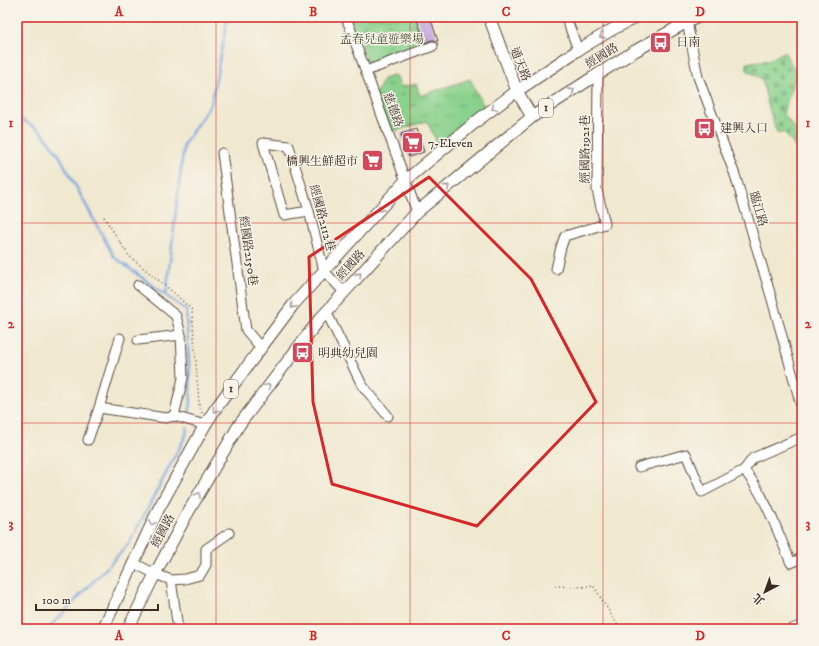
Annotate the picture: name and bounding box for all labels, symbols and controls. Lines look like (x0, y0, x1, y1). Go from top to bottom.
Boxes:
text: A (114, 4, 124, 20)
text: B (309, 4, 317, 20)
text: C (502, 4, 511, 20)
text: D (695, 4, 705, 20)
bus stop icon: 日南 (647, 29, 673, 55)
one-way arrow (599, 31, 606, 38)
park label: 孟春兒童遊樂場 (340, 32, 424, 47)
place label: 日南 (676, 35, 700, 50)
street label: 經國路 (583, 40, 621, 72)
street label: 通天路 (507, 45, 533, 83)
one-way arrow (568, 88, 575, 95)
street label: 慈德路 (380, 91, 406, 129)
road number: 1 (539, 99, 553, 117)
one-way arrow (492, 103, 499, 110)
text: 1 (9, 115, 14, 131)
street label: 經國路1921巷 (578, 115, 593, 183)
bus stop icon: 建興入口 (691, 115, 717, 141)
text: 1 (806, 115, 811, 131)
place label: 建興入口 (720, 121, 768, 136)
supermarket icon: 7-Eleven (400, 130, 426, 156)
place label: 7-Eleven (428, 136, 473, 151)
supermarket icon: 橋興生鮮超市 (360, 148, 386, 174)
place label: 橋興生鮮超市 (286, 154, 358, 169)
street label: 經國路2112巷 (306, 183, 338, 253)
one-way arrow (442, 184, 450, 191)
street label: 臨江路 (746, 190, 770, 228)
one-way arrow (377, 204, 385, 212)
street label: 經國路2150巷 (236, 215, 260, 287)
street label: 經國路 (333, 247, 369, 283)
one-way arrow (355, 272, 362, 280)
one-way arrow (291, 301, 298, 309)
text: 2 (8, 316, 15, 332)
text: 2 (805, 316, 812, 332)
bus stop icon: 明典幼兒園 (289, 340, 315, 366)
place label: 明典幼兒園 (318, 346, 378, 361)
road number: 1 (224, 380, 238, 398)
one-way arrow (263, 383, 271, 390)
one-way arrow (212, 406, 220, 413)
one-way arrow (194, 492, 201, 499)
street label: 經國路 (148, 512, 178, 550)
text: 3 (9, 516, 14, 532)
text: 3 (806, 516, 811, 532)
one-way arrow (149, 519, 157, 527)
north arrow (745, 572, 785, 612)
scale bar (36, 586, 158, 612)
text: 北 (750, 590, 768, 608)
text: 100 m (42, 593, 71, 608)
text: A (114, 628, 124, 644)
text: B (309, 628, 317, 644)
text: C (502, 628, 511, 644)
text: D (695, 628, 705, 644)

